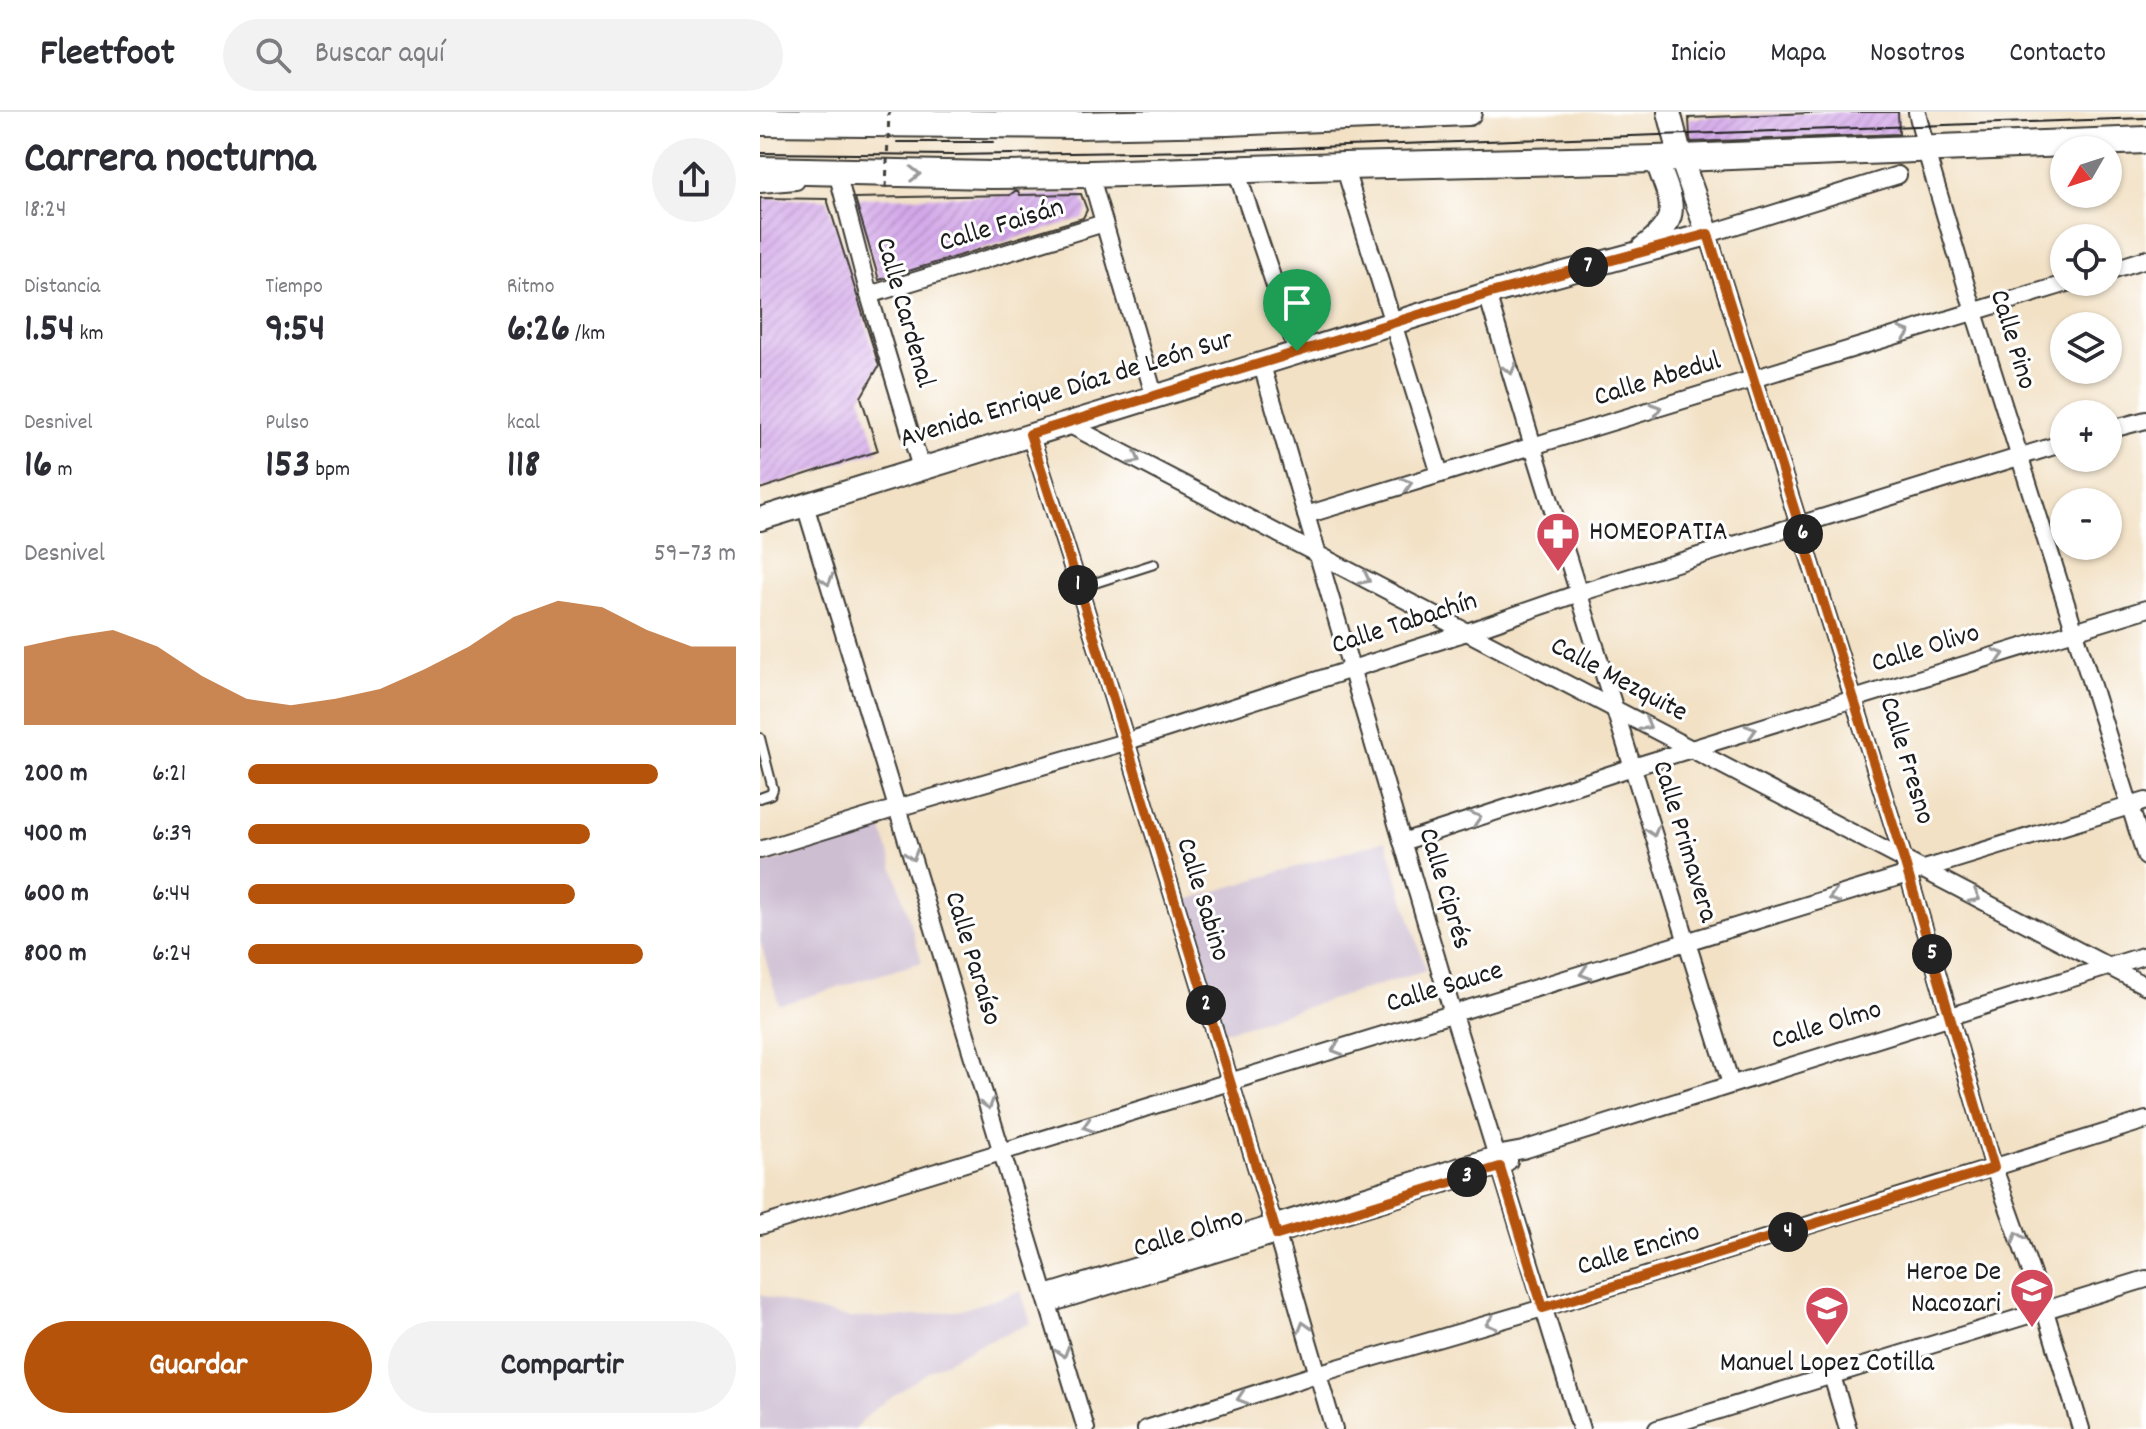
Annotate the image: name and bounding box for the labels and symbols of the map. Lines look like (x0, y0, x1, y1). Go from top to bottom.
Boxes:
north arrow (2050, 136, 2122, 208)
one-way arrow (909, 165, 922, 182)
street label: Calle Faisán (935, 189, 1069, 265)
street label: Calle Cardenal (862, 233, 944, 393)
pin: 7 (1568, 247, 1608, 287)
pin (1263, 269, 1331, 351)
street label: Calle Pino (1977, 285, 2045, 395)
street label: Avenida Enrique Díaz de León Sur (895, 321, 1239, 461)
one-way arrow (1898, 326, 1911, 342)
street label: Calle Abedul (1590, 343, 1727, 419)
one-way arrow (1501, 361, 1517, 375)
one-way arrow (1649, 402, 1663, 418)
one-way arrow (1126, 449, 1141, 464)
one-way arrow (1400, 477, 1414, 493)
pharmacy icon: HOMEOPATIA (1534, 510, 1582, 573)
place label: HOMEOPATIA (1589, 514, 1728, 554)
pin: 6 (1783, 514, 1823, 554)
pin: 1 (1058, 565, 1098, 605)
one-way arrow (1357, 570, 1372, 585)
one-way arrow (818, 572, 834, 586)
street label: Calle Tabachín (1327, 583, 1483, 667)
street label: Calle Olivo (1867, 615, 1985, 685)
street label: Calle Mezquite (1542, 628, 1694, 734)
one-way arrow (1992, 648, 2006, 664)
street label: Calle Fresno (1867, 692, 1943, 830)
one-way arrow (1637, 715, 1652, 730)
one-way arrow (1743, 724, 1757, 740)
street label: Calle Primavera (1639, 756, 1727, 929)
one-way arrow (1468, 811, 1482, 827)
street label: Calle Ciprés (1406, 823, 1480, 955)
one-way arrow (1644, 824, 1660, 837)
street label: Calle Sabino (1163, 833, 1239, 967)
one-way arrow (902, 847, 918, 861)
street label: Calle Paraíso (932, 887, 1010, 1031)
one-way arrow (1967, 887, 1982, 902)
one-way arrow (1827, 888, 1841, 904)
pin: 5 (1912, 934, 1952, 974)
street label: Calle Sauce (1382, 952, 1508, 1026)
one-way arrow (1579, 964, 1593, 980)
pin: 2 (1186, 985, 1226, 1025)
street label: Calle Olmo (1767, 991, 1887, 1063)
one-way arrow (1330, 1040, 1344, 1056)
one-way arrow (978, 1096, 994, 1110)
one-way arrow (1082, 1117, 1096, 1133)
pin: 3 (1447, 1157, 1487, 1197)
street label: Calle Olmo (1129, 1199, 1249, 1271)
pin: 4 (1768, 1212, 1808, 1252)
street label: Calle Encino (1573, 1213, 1705, 1289)
one-way arrow (2012, 1231, 2028, 1245)
place label: Heroe De Nacozari (1906, 1254, 2001, 1326)
school or university icon: Heroe De Nacozari (2008, 1266, 2056, 1329)
school or university icon: Manuel Lopez Cotilla (1803, 1284, 1851, 1347)
one-way arrow (1485, 1314, 1499, 1330)
one-way arrow (1297, 1321, 1313, 1335)
one-way arrow (1054, 1345, 1070, 1359)
place label: Manuel Lopez Cotilla (1720, 1345, 1935, 1385)
one-way arrow (1236, 1389, 1250, 1405)

